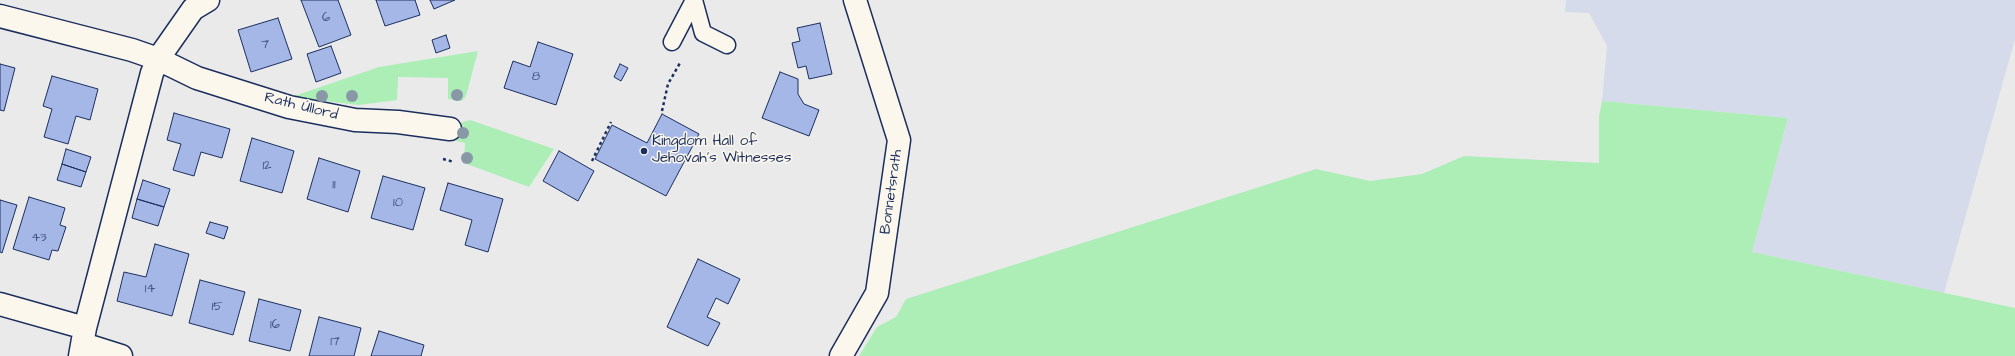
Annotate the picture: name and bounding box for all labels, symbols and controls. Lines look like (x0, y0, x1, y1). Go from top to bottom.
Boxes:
house number: 6 (322, 10, 330, 26)
house number: 7 (261, 37, 269, 53)
house number: 8 (532, 69, 540, 85)
street label: Rath Úllord (262, 89, 340, 125)
place label: Kingdom Hall of Jehovah's Witnesses (652, 133, 791, 168)
marker: Kingdom Hall of Jehovah's Witnesses (639, 146, 649, 156)
street label: Bonnetsrath (877, 149, 907, 235)
house number: 12 (262, 158, 272, 174)
house number: 11 (332, 177, 336, 193)
house number: 10 (393, 195, 403, 211)
house number: 43 (31, 230, 47, 246)
house number: 14 (145, 281, 155, 297)
house number: 15 (212, 299, 222, 315)
house number: 16 (270, 317, 280, 333)
house number: 17 (330, 334, 340, 350)

